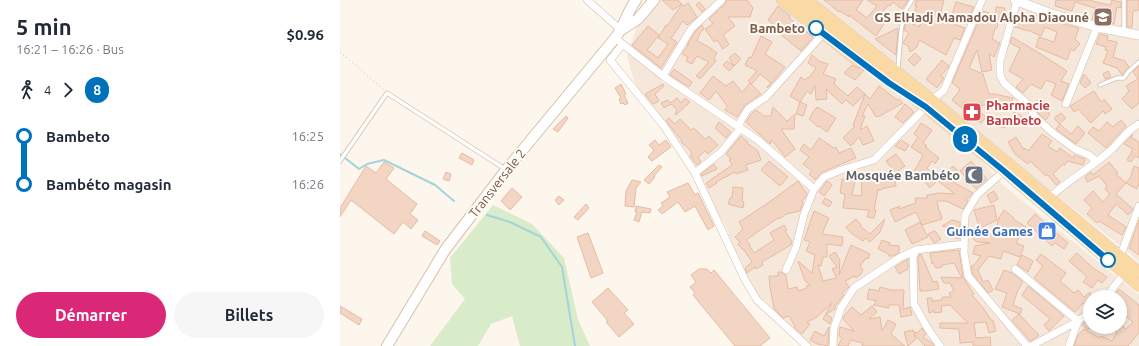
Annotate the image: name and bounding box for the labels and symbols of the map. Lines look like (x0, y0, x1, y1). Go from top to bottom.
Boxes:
school or university icon: GS ElHadj Mamadou Alpha Diaouné (1092, 6, 1114, 28)
place label: GS ElHadj Mamadou Alpha Diaouné (874, 10, 1089, 24)
marker: Bambeto (808, 20, 824, 36)
place label: Bambeto (750, 21, 805, 35)
place label: Pharmacie Bambeto (986, 98, 1050, 127)
pharmacy icon: Pharmacie Bambeto (961, 101, 983, 123)
line badge: 8 (952, 126, 978, 152)
street label: Transversale 2 (466, 146, 528, 220)
mosque icon: Mosquée Bambéto (963, 164, 985, 186)
place label: Mosquée Bambéto (846, 168, 960, 182)
shop icon: Guinée Games (1036, 220, 1058, 242)
place label: Guinée Games (946, 224, 1033, 238)
unlabelled marker (1100, 252, 1116, 268)

